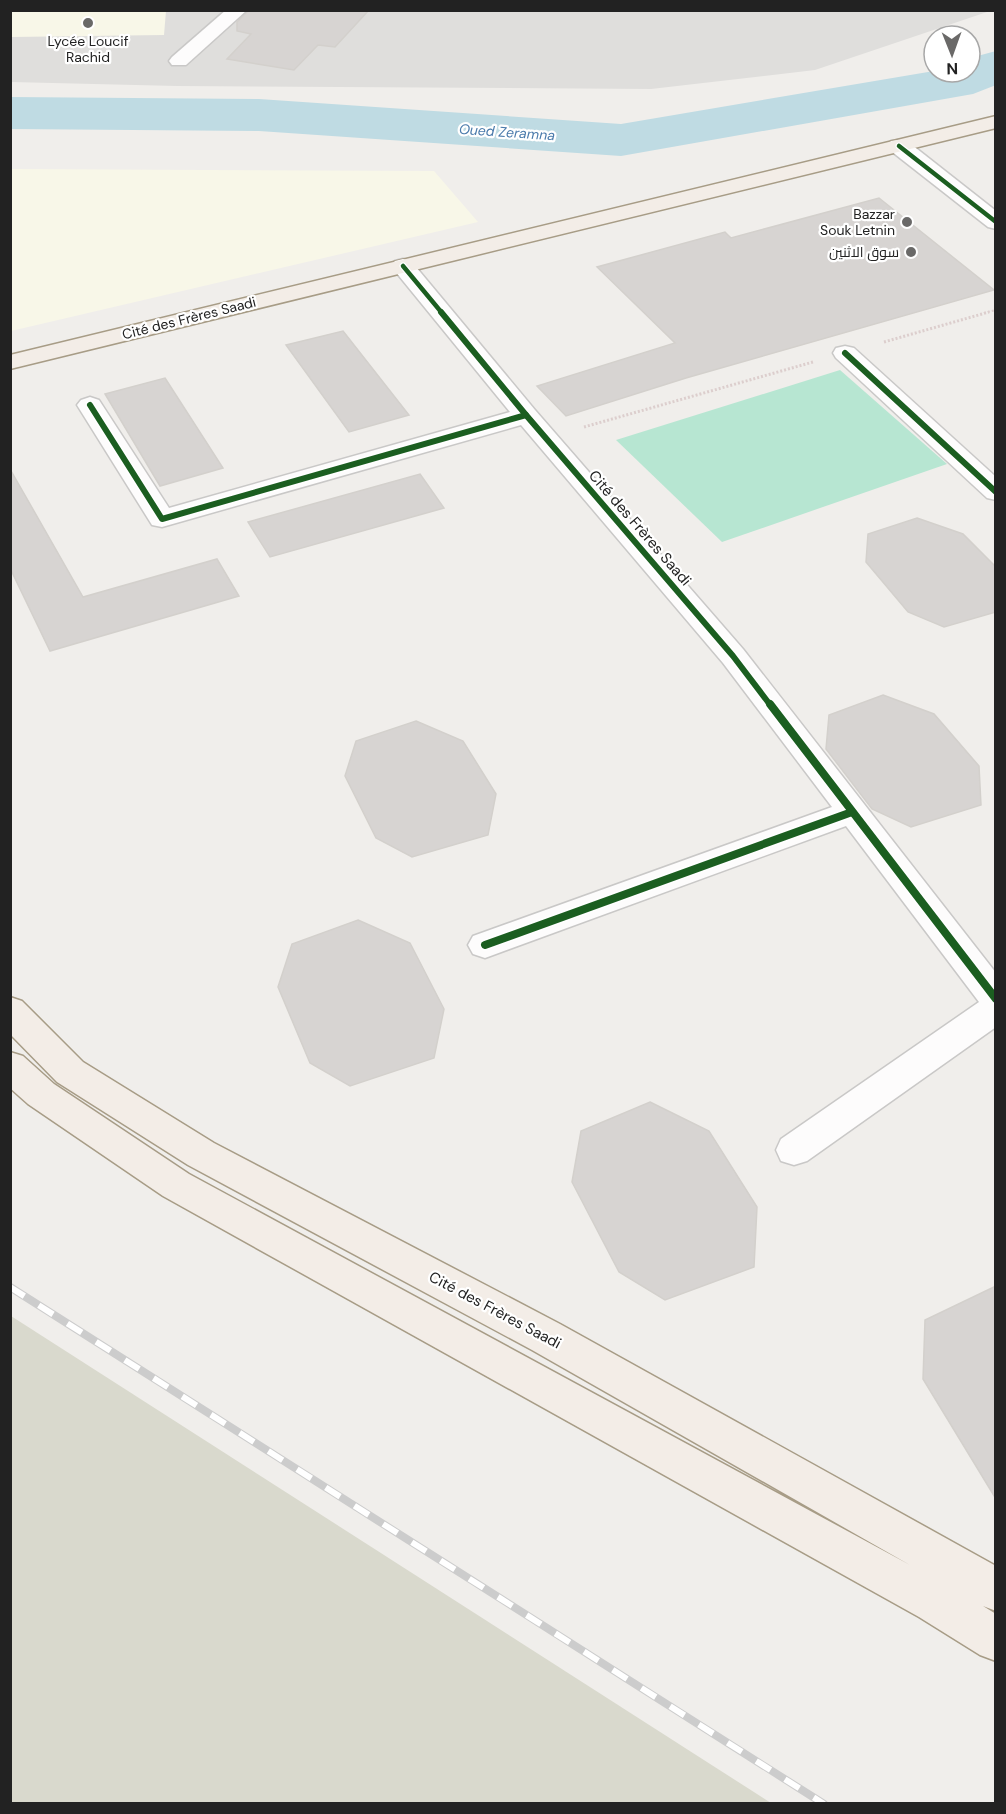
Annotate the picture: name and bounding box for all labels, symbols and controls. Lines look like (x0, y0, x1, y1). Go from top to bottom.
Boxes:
marker: Lycée Loucif Rachid (81, 16, 95, 30)
north arrow (922, 24, 982, 84)
place label: Lycée Loucif Rachid (48, 32, 129, 66)
text: N (946, 58, 958, 79)
water label: Oued Zeramna (458, 120, 556, 144)
place label: Bazzar Souk Letnin (820, 205, 895, 239)
marker: Bazzar Souk Letnin (900, 215, 914, 229)
place label: سوق الاثنين (829, 243, 899, 261)
marker: سوق الاثنين (904, 245, 918, 259)
street label: Cité des Frères Saadi (120, 293, 258, 343)
street label: Cité des Frères Saadi (584, 466, 696, 590)
street label: Cité des Frères Saadi (425, 1267, 565, 1353)

